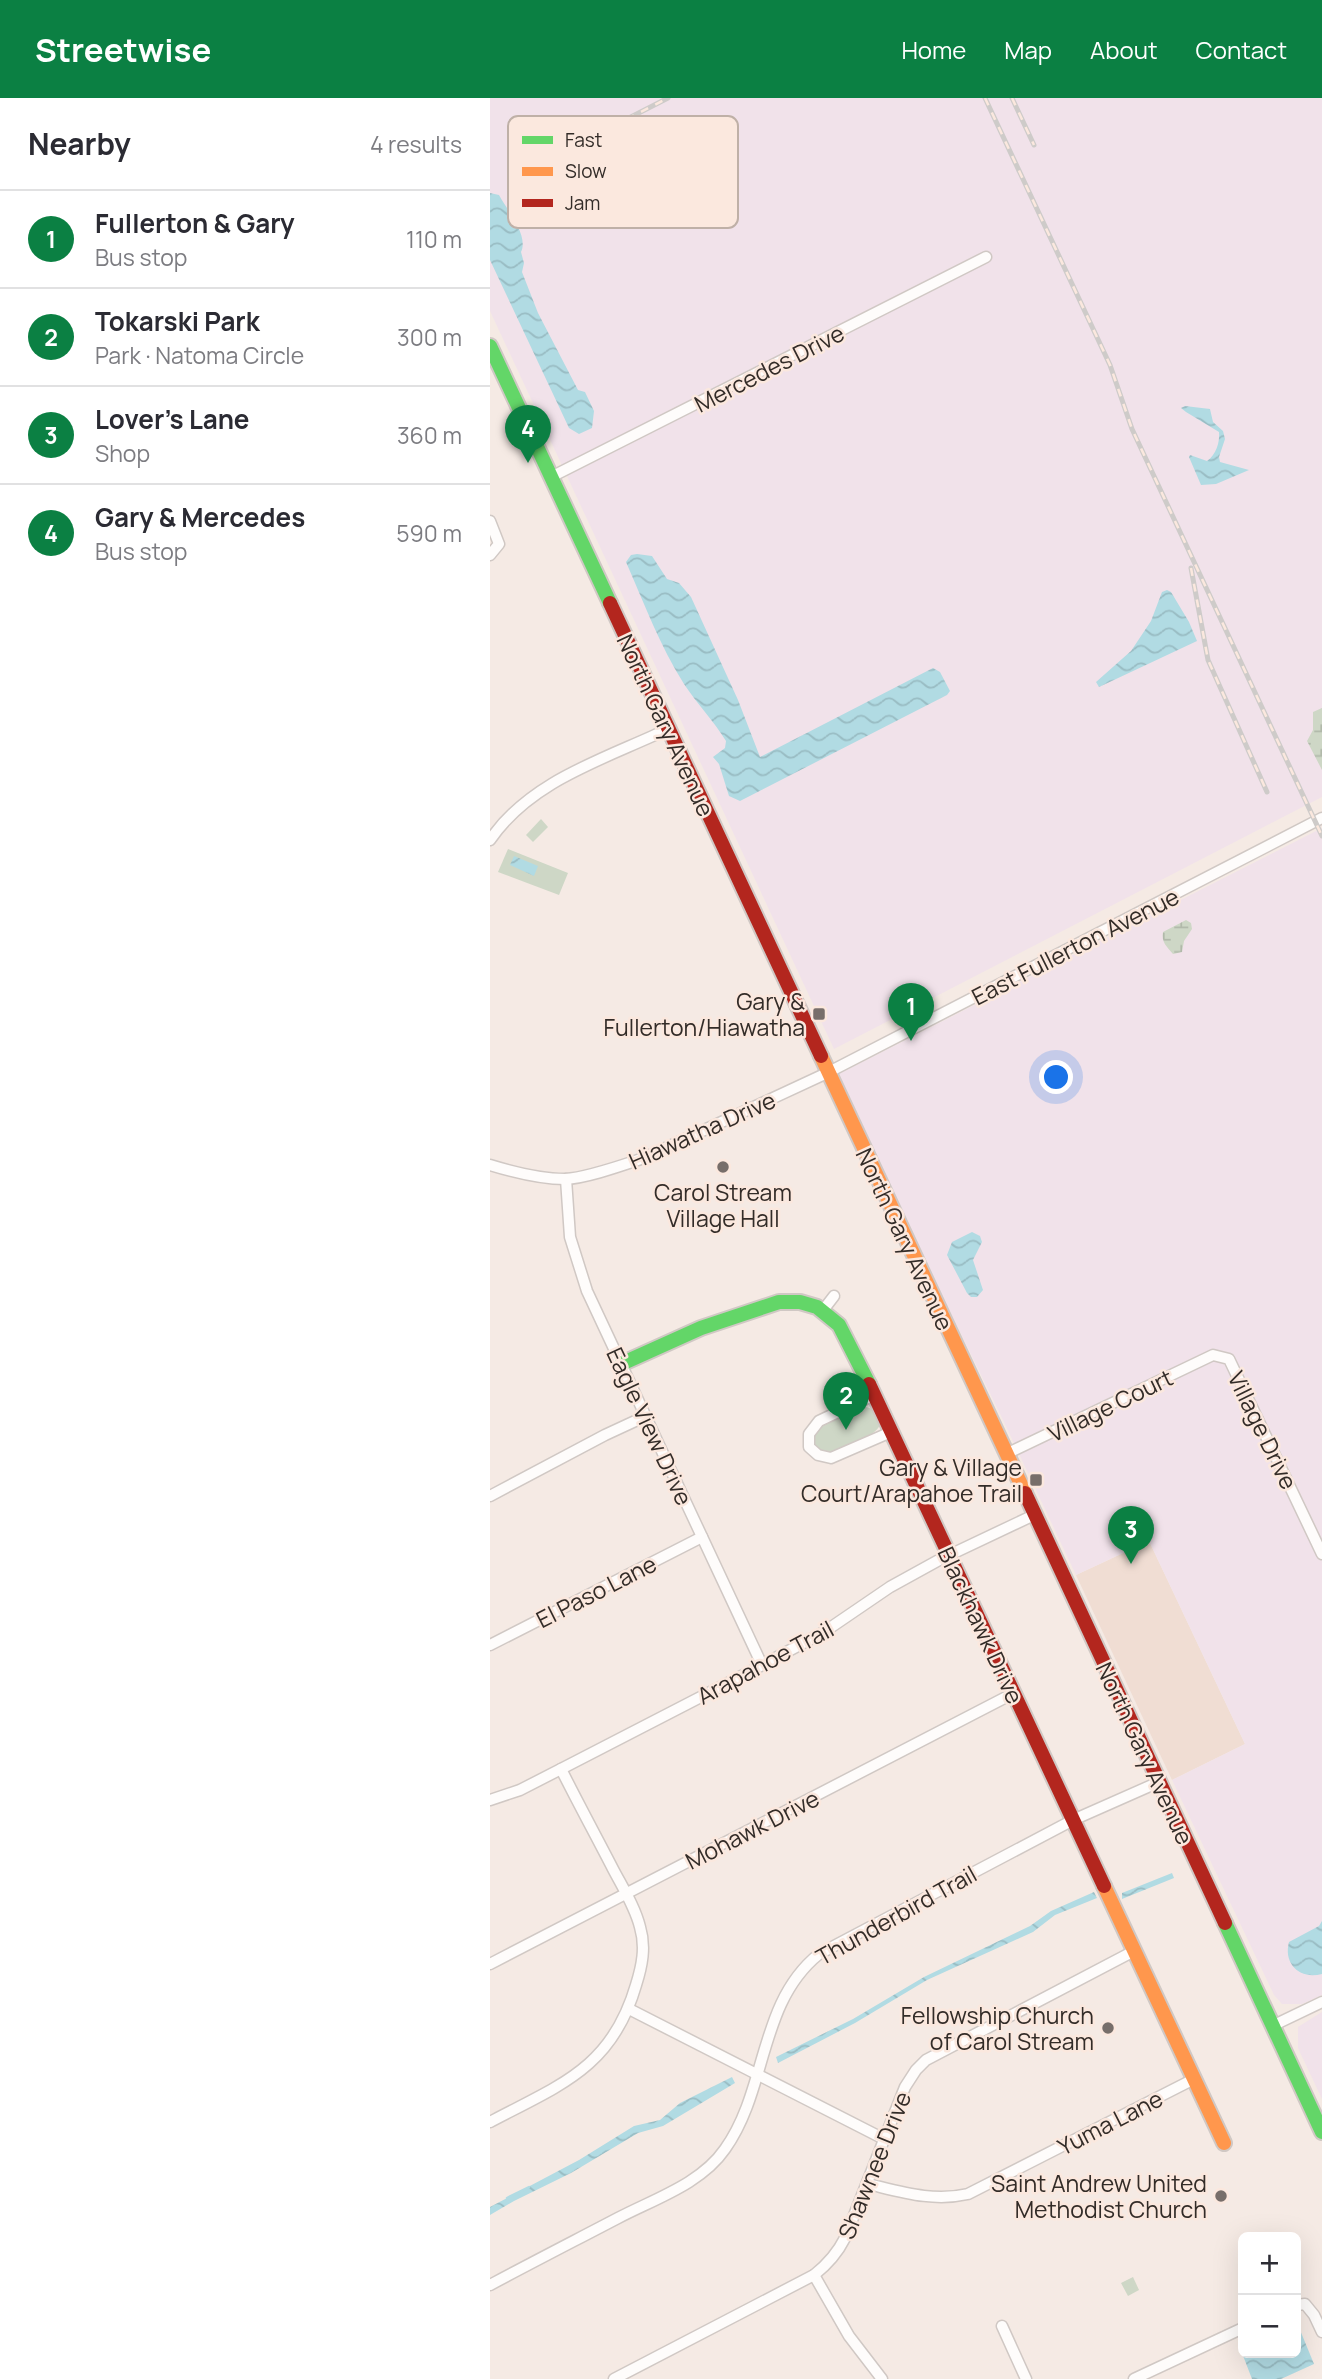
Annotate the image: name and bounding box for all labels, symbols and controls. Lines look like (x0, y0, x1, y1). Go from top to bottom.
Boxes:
text: Streetwise (35, 27, 211, 72)
text: Home (901, 33, 966, 66)
text: Map (1004, 33, 1052, 66)
text: About (1090, 33, 1158, 66)
text: Contact (1196, 33, 1287, 66)
legend (508, 116, 738, 228)
text: Nearby (28, 123, 131, 164)
text: Fast (565, 127, 602, 153)
text: 4 results (370, 128, 462, 160)
text: Slow (565, 158, 607, 184)
text: Jam (565, 190, 600, 216)
text: Fullerton & Gary (95, 205, 295, 241)
text: 1 (46, 223, 56, 255)
text: 110 m (406, 223, 462, 255)
text: Bus stop (95, 241, 187, 273)
text: Tokarski Park (95, 303, 260, 339)
street label: Mercedes Drive (689, 316, 849, 420)
text: 2 (44, 321, 58, 353)
text: 300 m (397, 321, 462, 353)
text: Park · Natoma Circle (95, 339, 304, 371)
text: Lover's Lane (95, 401, 249, 437)
pin: 4 (505, 405, 551, 463)
text: 3 (44, 419, 58, 451)
text: 360 m (397, 419, 462, 451)
text: Shop (95, 437, 150, 469)
text: Gary & Mercedes (95, 499, 305, 535)
text: 4 (44, 517, 58, 549)
text: 590 m (396, 517, 462, 549)
text: Bus stop (95, 535, 187, 567)
street label: North Gary Avenue (610, 629, 722, 821)
street label: East Fullerton Avenue (966, 880, 1184, 1012)
pin: 1 (888, 983, 934, 1041)
place label: Gary & Fullerton/Hiawatha (604, 985, 805, 1043)
marker: Gary & Fullerton/Hiawatha (811, 1006, 827, 1022)
your location (1039, 1060, 1073, 1094)
street label: Hiawatha Drive (624, 1083, 780, 1177)
street label: North Gary Avenue (849, 1143, 961, 1335)
marker: Carol Stream Village Hall (715, 1159, 731, 1175)
place label: Carol Stream Village Hall (654, 1176, 792, 1234)
street label: Eagle View Drive (599, 1342, 701, 1510)
street label: Village Court (1042, 1361, 1178, 1449)
street label: Village Drive (1221, 1366, 1305, 1494)
pin: 2 (823, 1372, 869, 1430)
place label: Gary & Village Court/Arapahoe Trail (801, 1451, 1022, 1509)
marker: Gary & Village Court/Arapahoe Trail (1028, 1472, 1044, 1488)
pin: 3 (1108, 1506, 1154, 1564)
street label: Blackhawk Drive (931, 1541, 1031, 1709)
street label: El Paso Lane (530, 1547, 662, 1635)
street label: Arapahoe Trail (691, 1612, 839, 1712)
street label: North Gary Avenue (1089, 1657, 1201, 1849)
street label: Mohawk Drive (680, 1782, 824, 1876)
street label: Thunderbird Trail (810, 1858, 982, 1972)
place label: Fellowship Church of Carol Stream (901, 1999, 1094, 2057)
marker: Fellowship Church of Carol Stream (1100, 2020, 1116, 2036)
street label: Yuma Lane (1052, 2082, 1168, 2162)
street label: Shawnee Drive (830, 2086, 918, 2244)
place label: Saint Andrew United Methodist Church (991, 2167, 1207, 2225)
marker: Saint Andrew United Methodist Church (1213, 2188, 1229, 2204)
map controls (1238, 2232, 1301, 2358)
button: + (1238, 2232, 1301, 2295)
button: − (1238, 2295, 1301, 2358)

